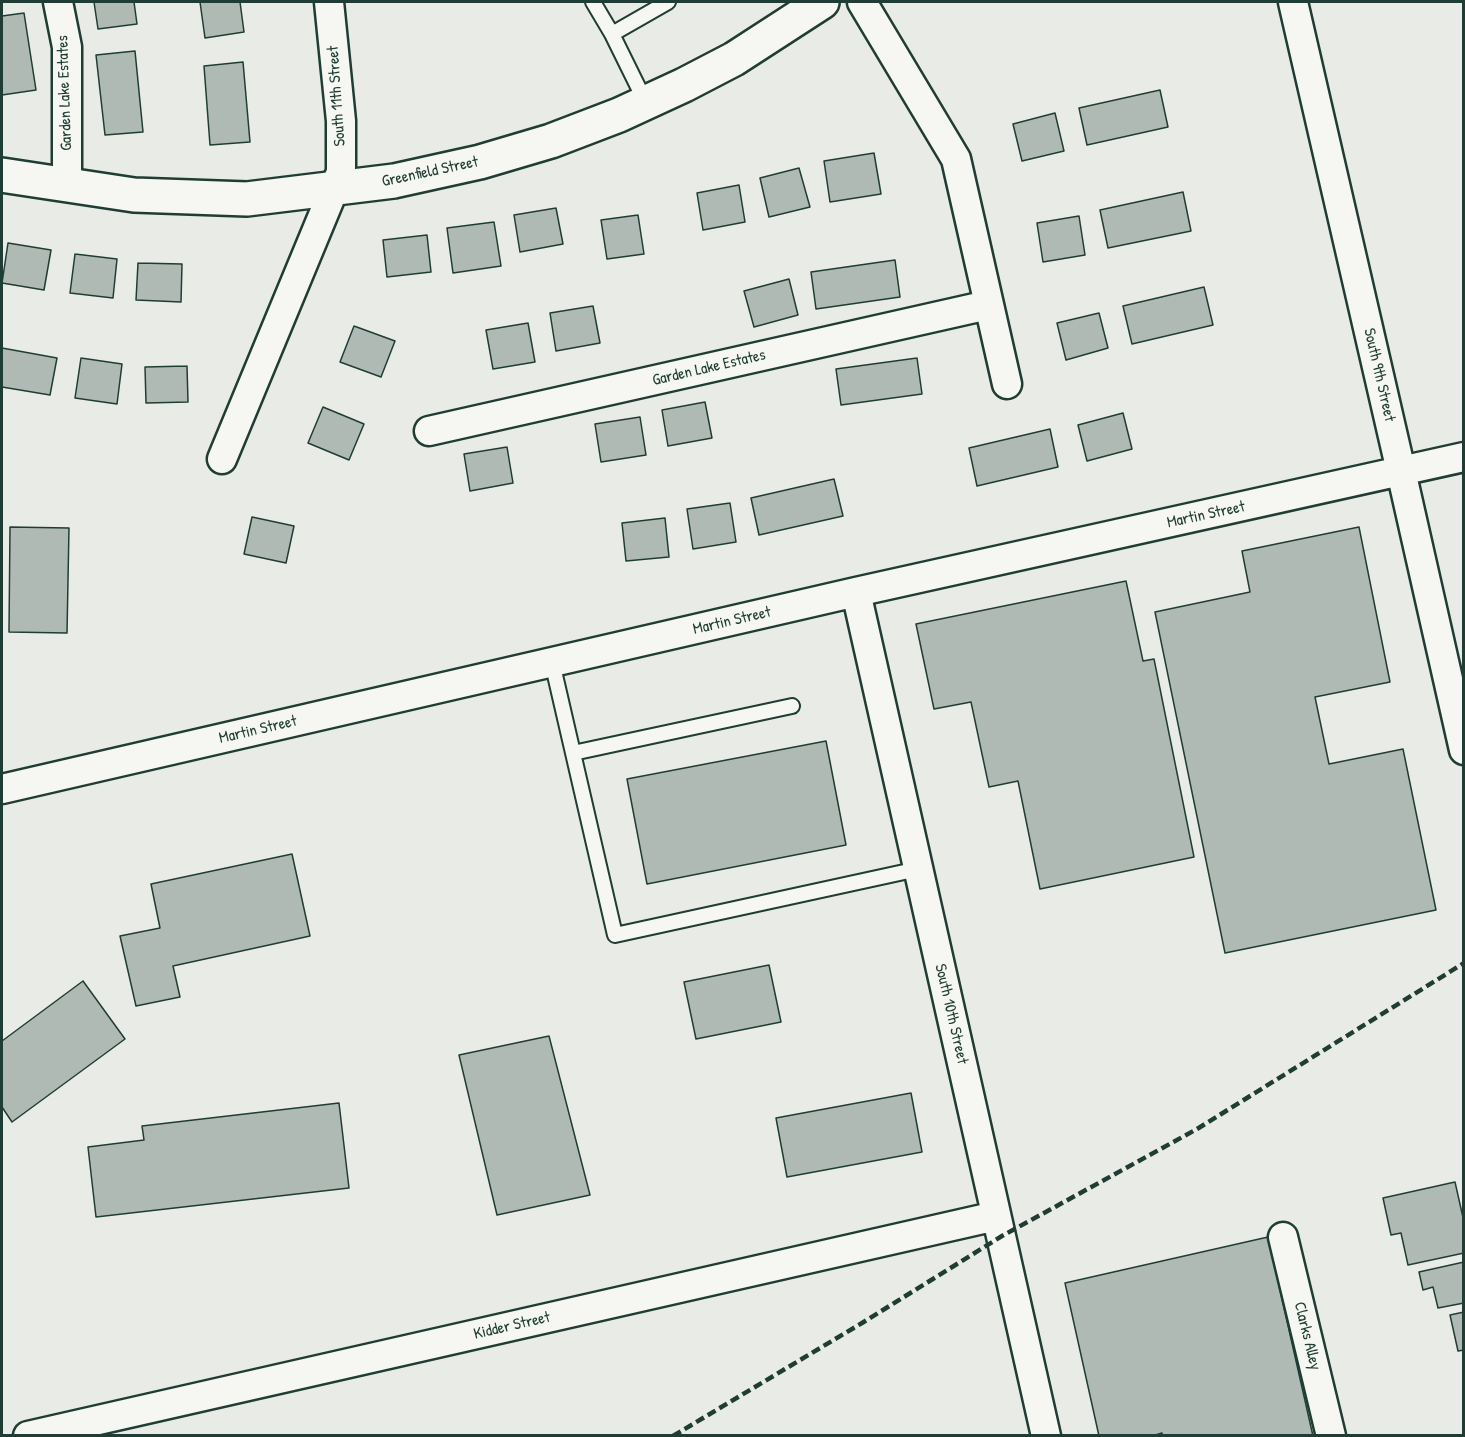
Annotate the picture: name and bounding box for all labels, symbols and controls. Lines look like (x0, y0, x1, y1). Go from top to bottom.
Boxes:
street label: Garden Lake Estates (53, 35, 77, 151)
street label: South 11th Street (324, 45, 350, 147)
street label: Greenfield Street (380, 152, 480, 192)
street label: South 9th Street (1359, 326, 1399, 424)
street label: Garden Lake Estates (651, 346, 767, 390)
street label: Martin Street (1165, 497, 1247, 533)
street label: Martin Street (691, 603, 773, 639)
street label: Martin Street (217, 712, 299, 748)
street label: South 10th Street (930, 962, 972, 1066)
street label: Clarks Alley (1289, 1300, 1325, 1372)
street label: Kidder Street (472, 1308, 552, 1344)

